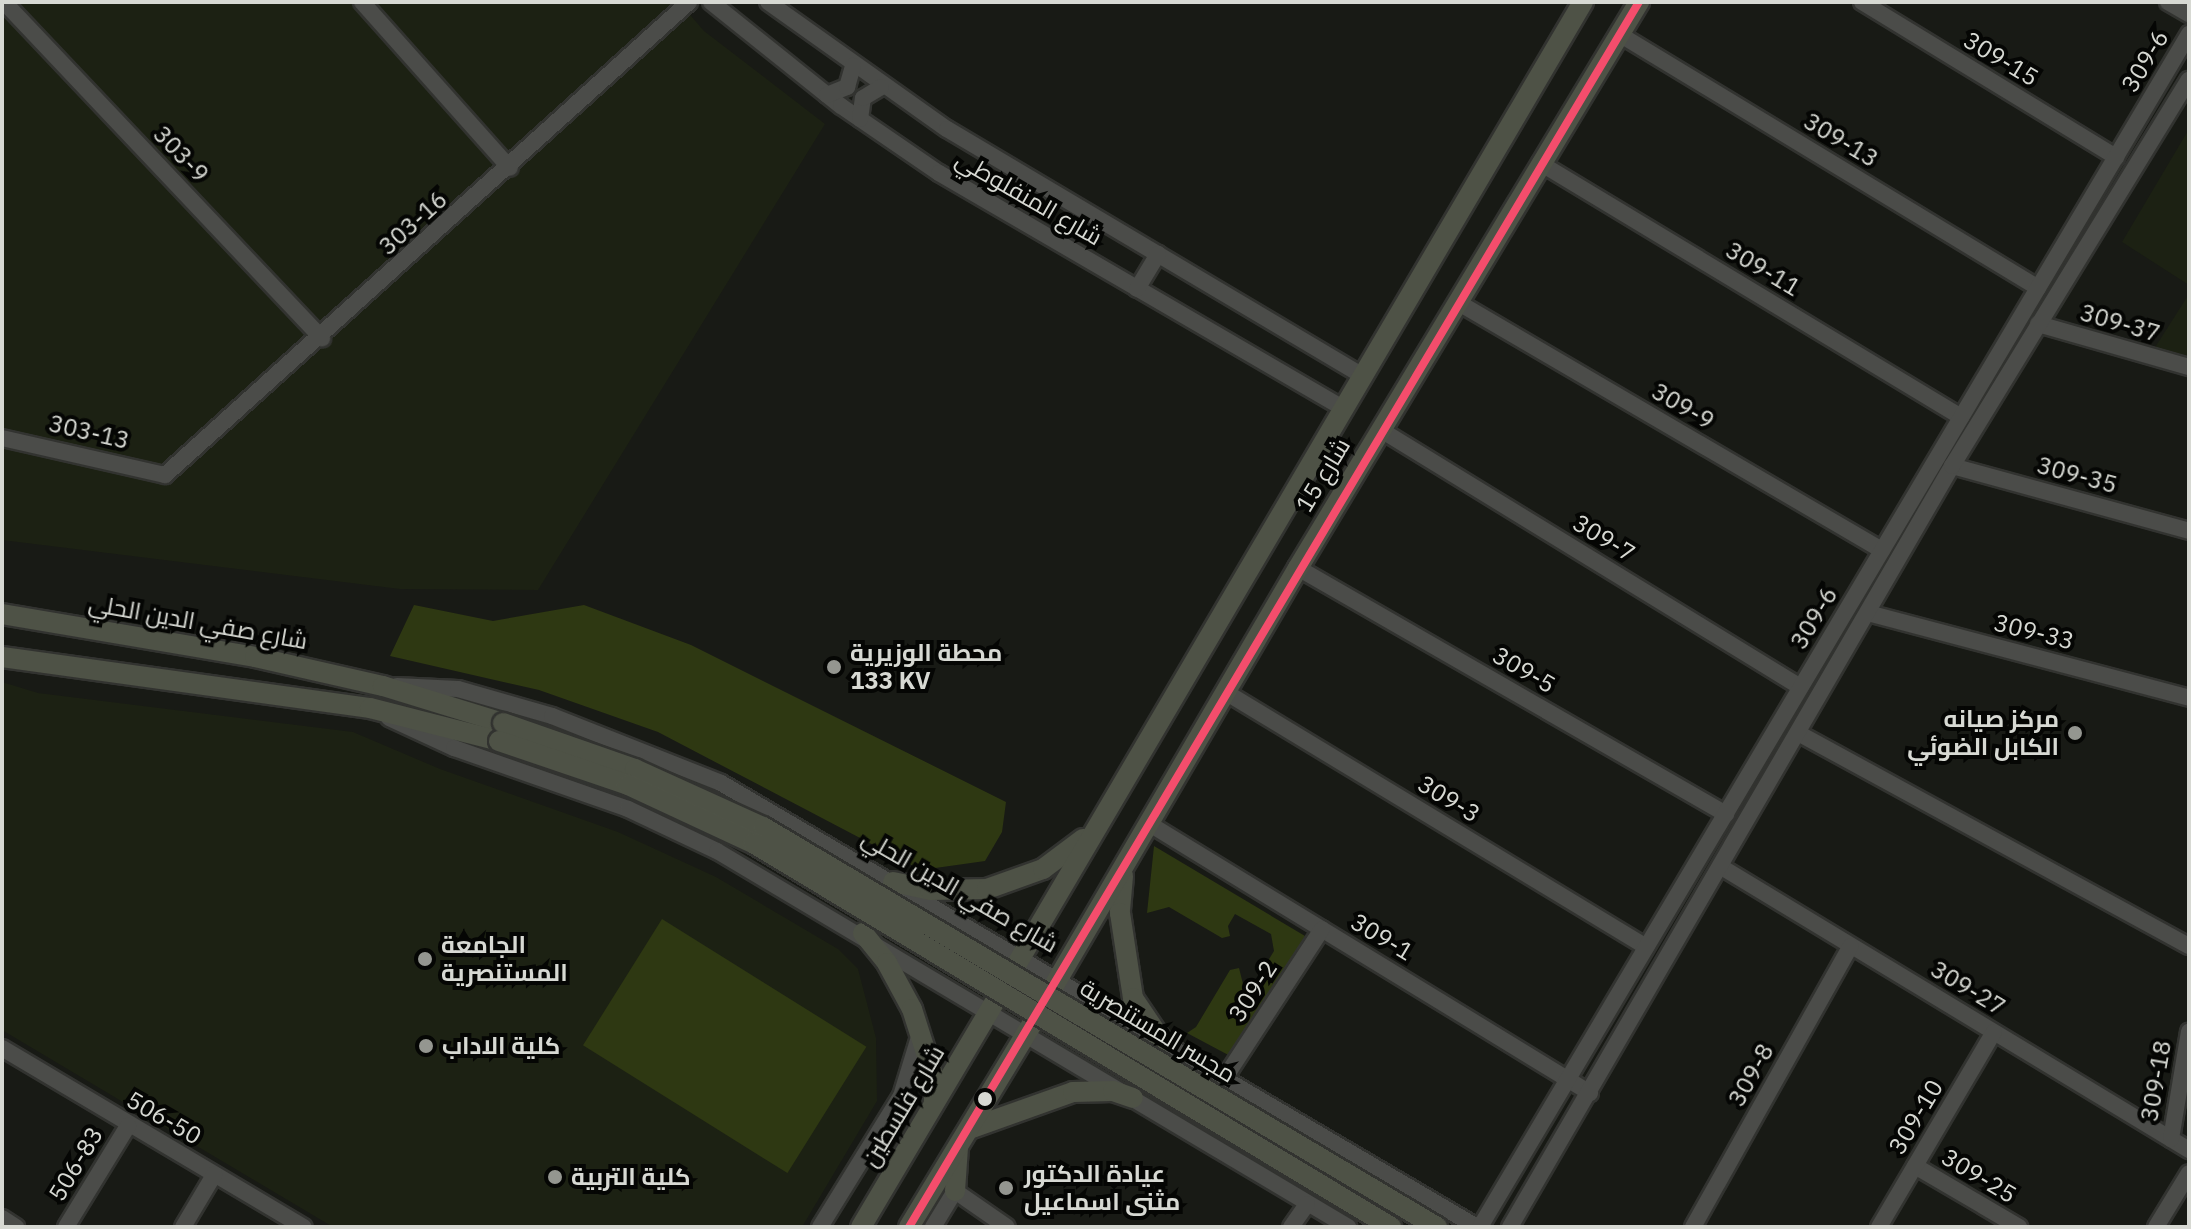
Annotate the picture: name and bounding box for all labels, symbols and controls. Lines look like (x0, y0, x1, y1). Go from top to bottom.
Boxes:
street label: 309-6 (2115, 25, 2175, 97)
street label: 309-15 (1959, 26, 2043, 92)
street label: 309-13 (1799, 107, 1883, 173)
street label: 303-9 (147, 120, 215, 188)
street label: شارع المنفلوطي (951, 145, 1107, 251)
street label: 303-16 (373, 185, 453, 261)
street label: 309-11 (1721, 236, 1805, 302)
street label: 309-37 (2077, 298, 2163, 348)
street label: 309-9 (1647, 377, 1719, 435)
street label: 303-13 (46, 409, 132, 455)
street label: شارع 15 (1290, 433, 1356, 517)
street label: 309-35 (2034, 451, 2120, 499)
street label: 309-7 (1568, 508, 1640, 568)
street label: 309-6 (1784, 582, 1844, 654)
street label: شارع صفي الدين الحلي (86, 589, 310, 655)
street label: 309-33 (1991, 608, 2077, 656)
place label: محطة الوزيرية 133 KV (850, 639, 1002, 695)
street label: 309-5 (1488, 641, 1560, 699)
marker: محطة الوزيرية 133 KV (825, 658, 843, 676)
place label: مركز صيانه الكابل الضوئي (1907, 705, 2059, 761)
marker: مركز صيانه الكابل الضوئي (2066, 724, 2084, 742)
street label: 309-3 (1413, 769, 1485, 829)
street label: شارع صفي الدين الحلي (857, 823, 1063, 959)
street label: 309-1 (1346, 907, 1418, 967)
place label: الجامعة المستنصرية (441, 931, 568, 987)
marker: الجامعة المستنصرية (416, 950, 434, 968)
street label: 309-2 (1223, 955, 1283, 1027)
street label: 309-27 (1926, 955, 2010, 1021)
street label: مجسر المستنصرية (1075, 973, 1241, 1089)
place label: كلية الاداب (442, 1032, 560, 1060)
marker: كلية الاداب (417, 1037, 435, 1055)
street label: 309-18 (2135, 1038, 2177, 1124)
street label: 309-8 (1722, 1039, 1780, 1111)
street label: شارع فلسطين (855, 1040, 951, 1172)
street label: 309-10 (1883, 1075, 1949, 1159)
street label: 506-50 (121, 1085, 207, 1151)
unlabelled marker (977, 1091, 993, 1107)
street label: 506-83 (43, 1122, 109, 1206)
street label: 309-25 (1937, 1143, 2021, 1209)
place label: عيادة الدكتور مثنى اسماعيل (1024, 1160, 1180, 1216)
place label: كلية التربية (571, 1163, 691, 1191)
marker: كلية التربية (546, 1168, 564, 1186)
marker: عيادة الدكتور مثنى اسماعيل (995, 1177, 1017, 1199)

